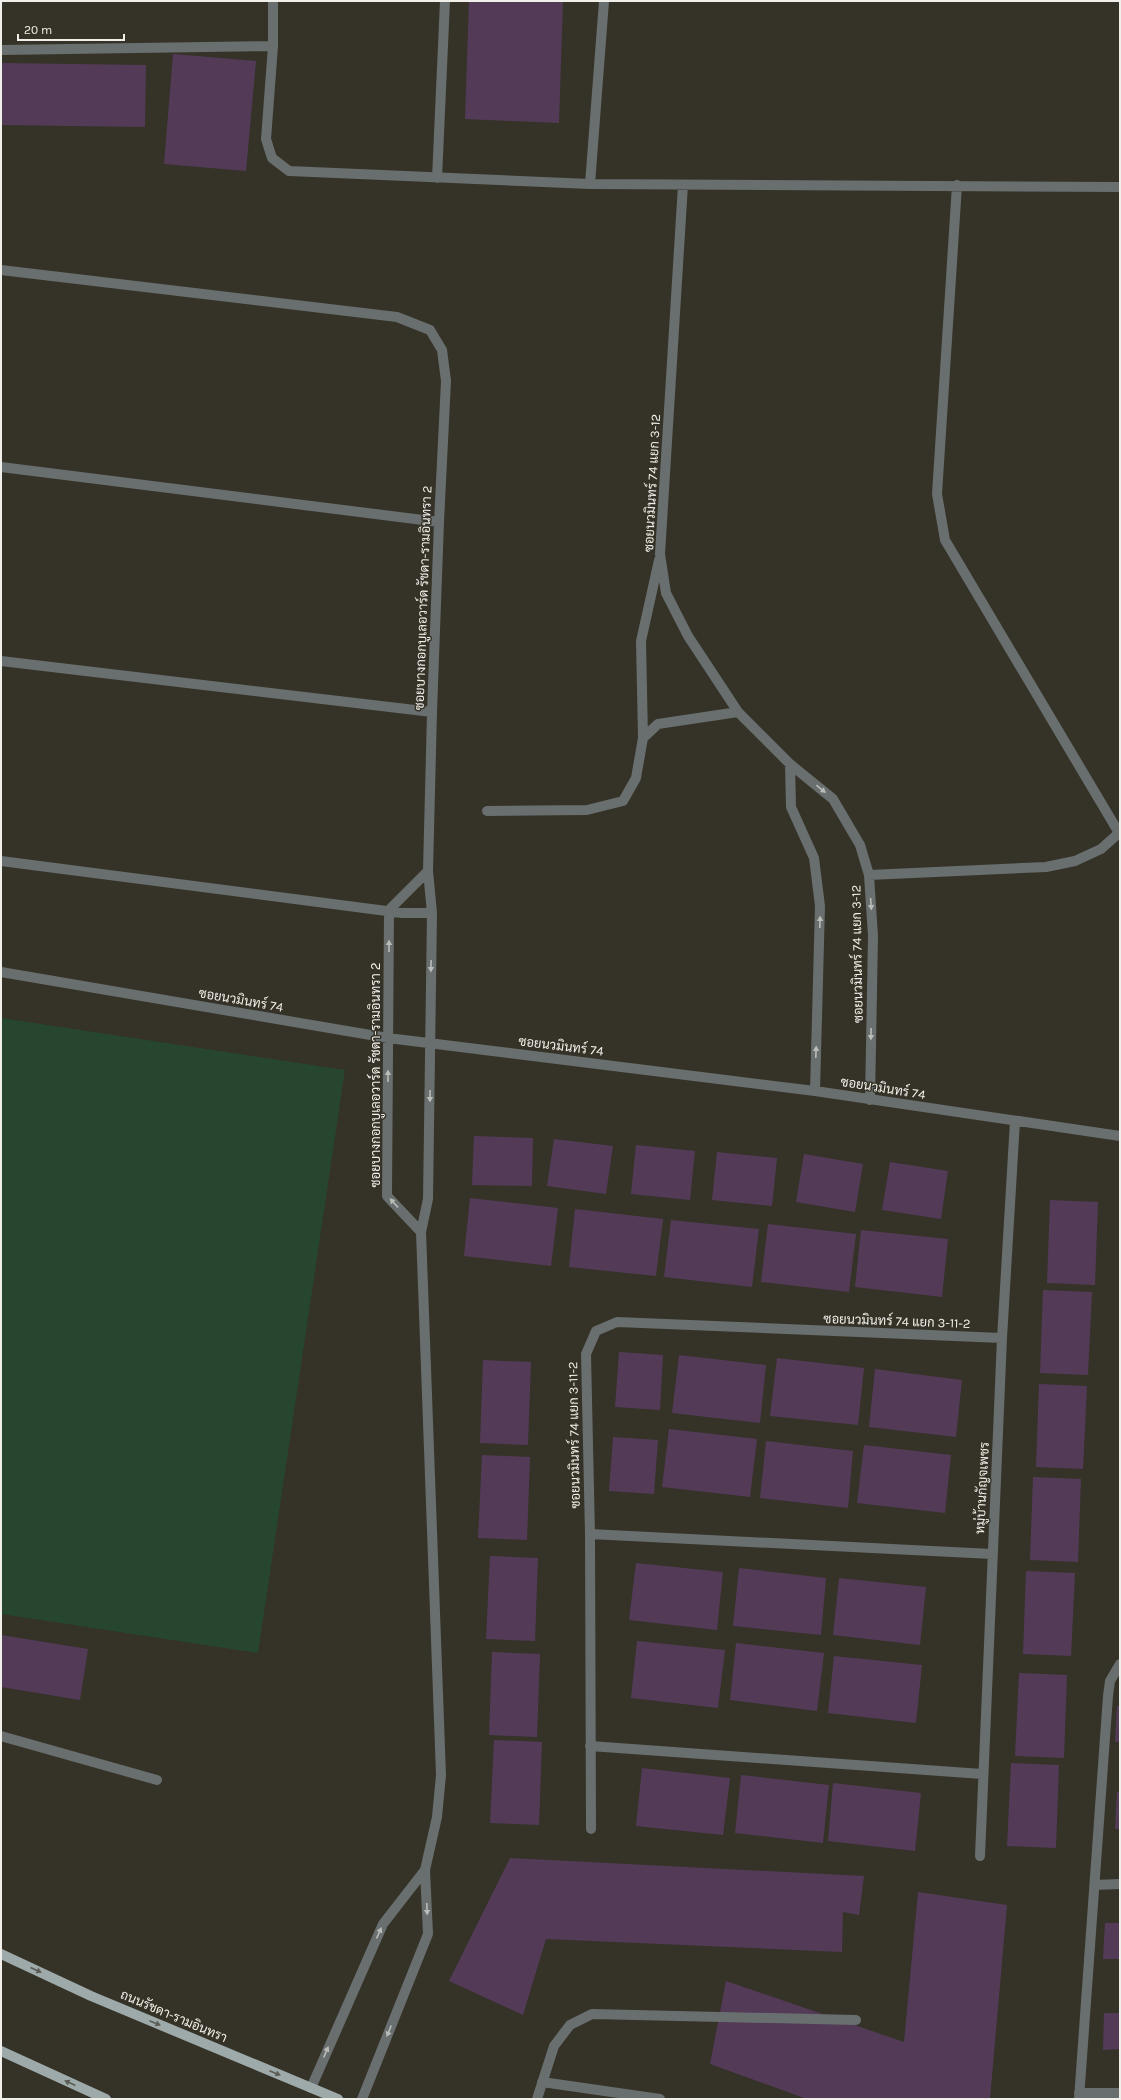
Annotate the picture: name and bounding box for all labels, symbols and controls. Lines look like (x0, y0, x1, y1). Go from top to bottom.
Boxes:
scale bar (18, 16, 124, 42)
text: 20 m (24, 23, 52, 37)
street label: ซอยนวมินทร์ 74 แยก 3-12 (639, 413, 663, 552)
street label: ซอยบางกอกบูเลอวาร์ด รัชดา-รามอินทรา 2 (410, 485, 436, 711)
one-way arrow (815, 784, 826, 793)
street label: ซอยนวมินทร์ 74 แยก 3-12 (846, 885, 866, 1023)
one-way arrow (867, 898, 874, 910)
one-way arrow (817, 915, 823, 928)
one-way arrow (386, 939, 392, 952)
one-way arrow (428, 960, 435, 972)
street label: ซอยบางกอกบูเลอวาร์ด รัชดา-รามอินทรา 2 (366, 963, 385, 1187)
street label: ซอยนวมินทร์ 74 (198, 983, 285, 1015)
one-way arrow (868, 1028, 875, 1040)
street label: ซอยนวมินทร์ 74 (518, 1031, 605, 1059)
one-way arrow (813, 1045, 819, 1058)
one-way arrow (385, 1069, 391, 1082)
street label: ซอยนวมินทร์ 74 (840, 1072, 927, 1102)
one-way arrow (427, 1090, 433, 1103)
one-way arrow (390, 1199, 399, 1208)
street label: ซอยนวมินทร์ 74 แยก 3-11-2 (823, 1309, 971, 1331)
street label: ซอยนวมินทร์ 74 แยก 3-11-2 (563, 1361, 583, 1509)
street label: หมู่บ้านกัญจเพชร (970, 1441, 994, 1535)
one-way arrow (424, 1903, 430, 1916)
one-way arrow (376, 1927, 382, 1939)
one-way arrow (31, 1967, 42, 1973)
street label: ถนนรัชดา-รามอินทรา (118, 1986, 230, 2045)
one-way arrow (150, 2020, 162, 2026)
one-way arrow (385, 2026, 391, 2038)
one-way arrow (324, 2046, 330, 2058)
one-way arrow (270, 2070, 281, 2076)
one-way arrow (65, 2080, 76, 2086)

